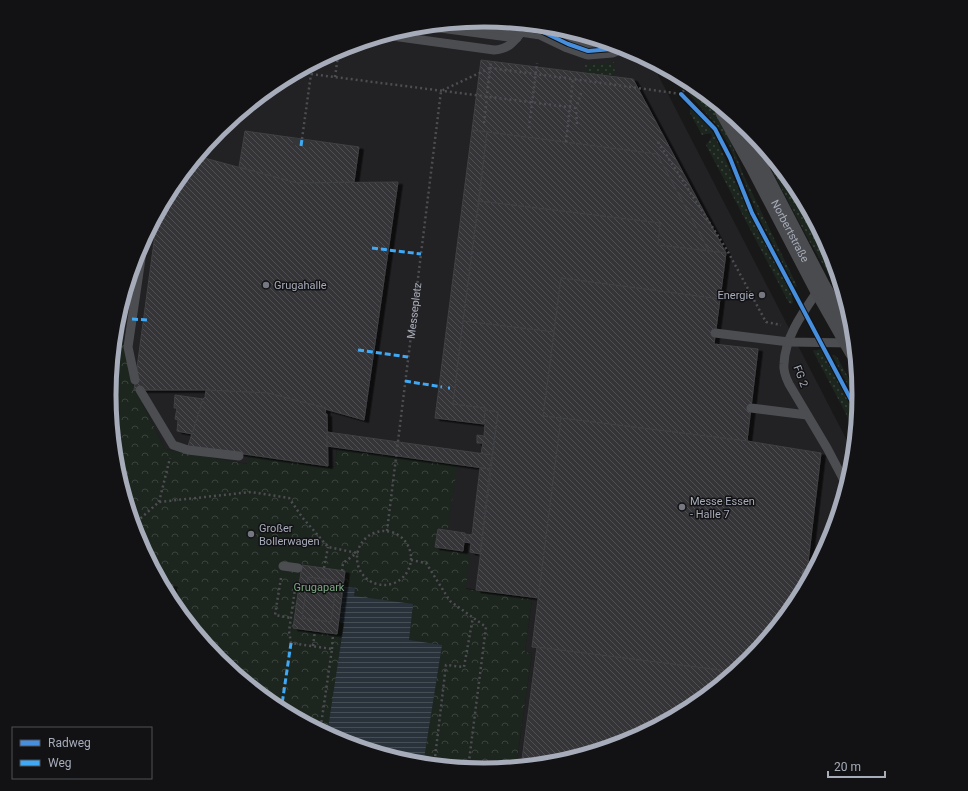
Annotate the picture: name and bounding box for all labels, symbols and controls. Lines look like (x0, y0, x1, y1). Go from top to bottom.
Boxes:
street label: Norbertstraße (768, 198, 812, 265)
place label: Grugahalle (274, 279, 327, 292)
marker: Grugahalle (261, 280, 271, 290)
street label: Messeplatz (405, 281, 425, 340)
place label: Energie (718, 289, 754, 302)
marker: Energie (757, 290, 767, 300)
street label: FG 2 (790, 363, 811, 389)
place label: Messe Essen - Halle 7 (690, 495, 755, 521)
marker: Messe Essen - Halle 7 (677, 502, 687, 512)
place label: Großer Bollerwagen (259, 522, 319, 548)
marker: Großer Bollerwagen (246, 529, 256, 539)
park label: Grugapark (294, 581, 345, 594)
legend (12, 727, 152, 779)
text: Radweg (48, 736, 91, 750)
scale bar (828, 753, 885, 779)
text: Weg (48, 756, 72, 770)
text: 20 m (834, 760, 861, 774)

